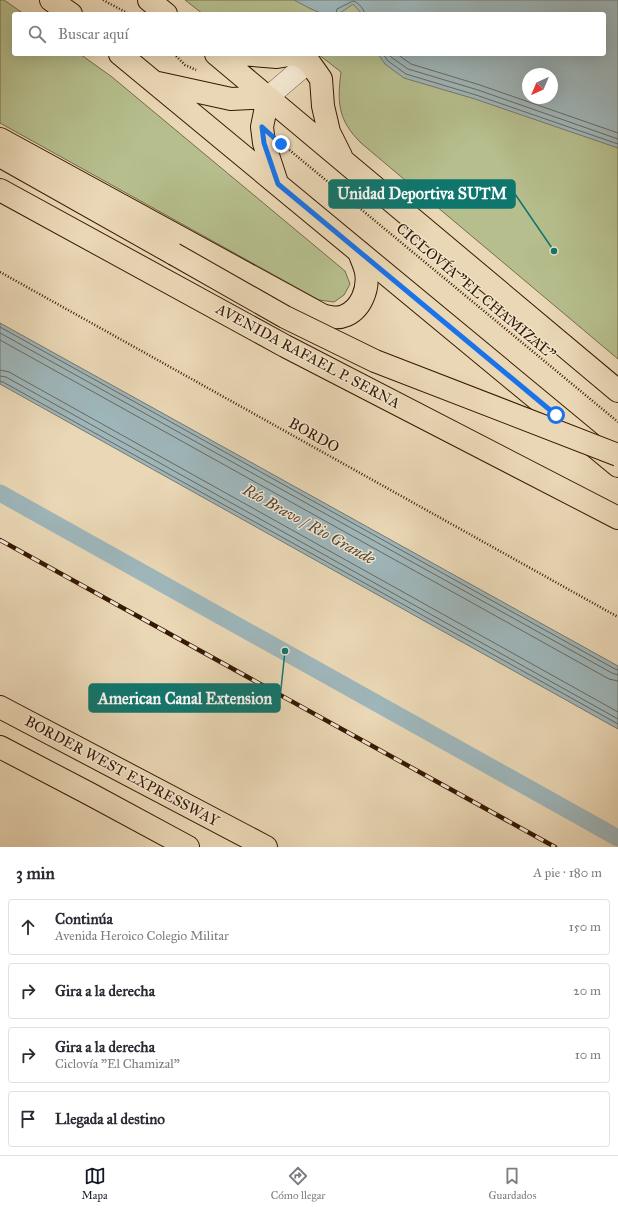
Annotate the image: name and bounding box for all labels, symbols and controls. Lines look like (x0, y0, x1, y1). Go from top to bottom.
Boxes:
search box (12, 12, 606, 56)
icon: search (26, 23, 48, 45)
text: Buscar aquí (58, 25, 129, 43)
north arrow (522, 68, 558, 104)
route end (272, 135, 290, 153)
callout: Unidad Deportiva SUTM (329, 180, 515, 208)
text: Unidad Deportiva SUTM (337, 184, 507, 204)
street label: CICLOVÍA "EL CHAMIZAL" (393, 218, 560, 363)
street label: AVENIDA RAFAEL P. SERNA (212, 299, 403, 412)
route start (547, 406, 565, 424)
street label: BORDO (286, 414, 342, 456)
water label: Río Bravo / Rio Grande (239, 479, 379, 569)
callout: American Canal Extension (89, 684, 280, 712)
text: American Canal Extension (97, 689, 272, 708)
street label: BORDER WEST EXPRESSWAY (22, 712, 223, 830)
text: 3 min (16, 863, 55, 884)
text: A pie · 180 m (533, 865, 602, 881)
text: Continúa (55, 910, 113, 928)
icon: ahead (17, 916, 39, 938)
text: 150 m (569, 919, 601, 935)
text: Avenida Heroico Colegio Militar (55, 928, 229, 944)
icon: right (17, 980, 39, 1002)
text: Gira a la derecha (55, 982, 155, 1000)
text: 20 m (573, 983, 601, 999)
text: Gira a la derecha (55, 1038, 155, 1056)
icon: right (17, 1044, 39, 1066)
text: 10 m (575, 1047, 601, 1063)
text: Ciclovía "El Chamizal" (55, 1056, 180, 1072)
icon: arrive (17, 1108, 39, 1130)
text: Llegada al destino (55, 1110, 165, 1128)
tab: Mapa (82, 1165, 108, 1202)
tab: Cómo llegar (271, 1165, 325, 1202)
tab: Guardados (488, 1165, 536, 1202)

